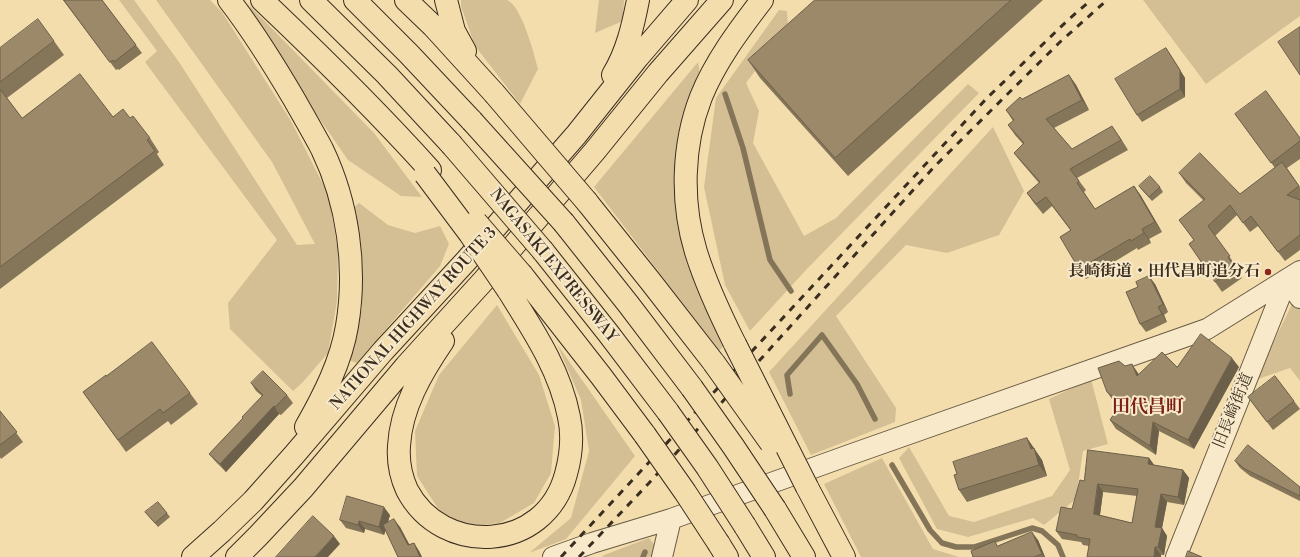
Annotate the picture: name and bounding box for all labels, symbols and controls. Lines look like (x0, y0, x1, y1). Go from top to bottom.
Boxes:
street label: NAGASAKI EXPRESSWAY (485, 185, 621, 347)
street label: NATIONAL HIGHWAY ROUTE 3 (327, 224, 501, 414)
place label: 長崎街道・田代昌町追分石 (1068, 262, 1260, 282)
marker: 長崎街道・田代昌町追分石 (1263, 267, 1273, 277)
street label: 旧長崎街道 (1210, 370, 1258, 452)
district label: 田代昌町 (1112, 397, 1184, 419)

